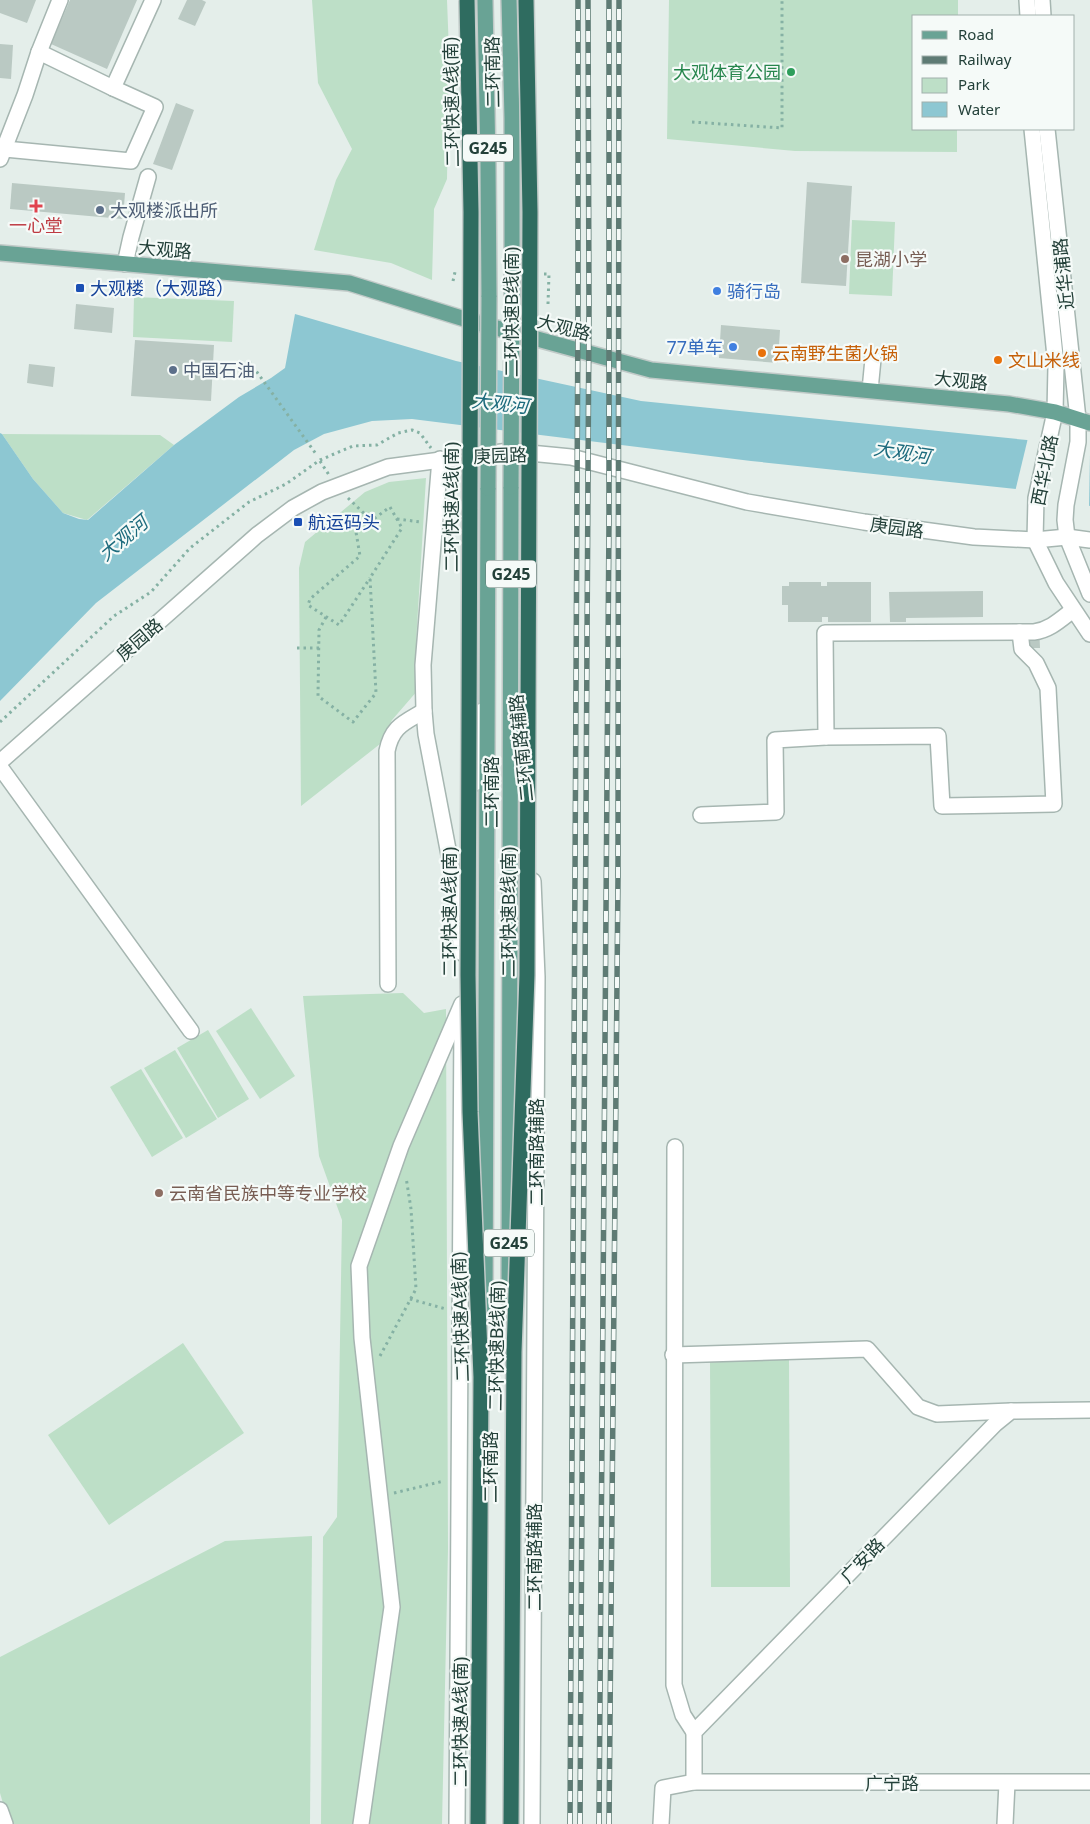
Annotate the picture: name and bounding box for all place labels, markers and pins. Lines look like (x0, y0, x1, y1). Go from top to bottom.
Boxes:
place label: 大观体育公园 (673, 60, 781, 84)
marker: 大观体育公园 (785, 66, 797, 78)
place label: 大观楼派出所 (110, 198, 218, 222)
marker: 一心堂 (30, 200, 42, 212)
marker: 大观楼派出所 (94, 204, 106, 216)
place label: 一心堂 (9, 213, 63, 237)
place label: 昆湖小学 (855, 247, 927, 271)
marker: 昆湖小学 (839, 253, 851, 265)
place label: 大观楼（大观路） (90, 276, 234, 300)
place label: 骑行岛 (727, 279, 781, 303)
marker: 大观楼（大观路） (74, 282, 86, 294)
marker: 骑行岛 (711, 285, 723, 297)
place label: 77单车 (666, 335, 723, 359)
marker: 77单车 (727, 341, 739, 353)
place label: 云南野生菌火锅 (772, 341, 898, 365)
marker: 云南野生菌火锅 (756, 347, 768, 359)
place label: 文山米线 (1008, 348, 1080, 372)
marker: 文山米线 (992, 354, 1004, 366)
place label: 中国石油 (183, 358, 255, 382)
marker: 中国石油 (167, 364, 179, 376)
place label: 航运码头 (308, 510, 380, 534)
marker: 航运码头 (292, 516, 304, 528)
place label: 云南省民族中等专业学校 (169, 1181, 367, 1205)
marker: 云南省民族中等专业学校 (153, 1187, 165, 1199)

